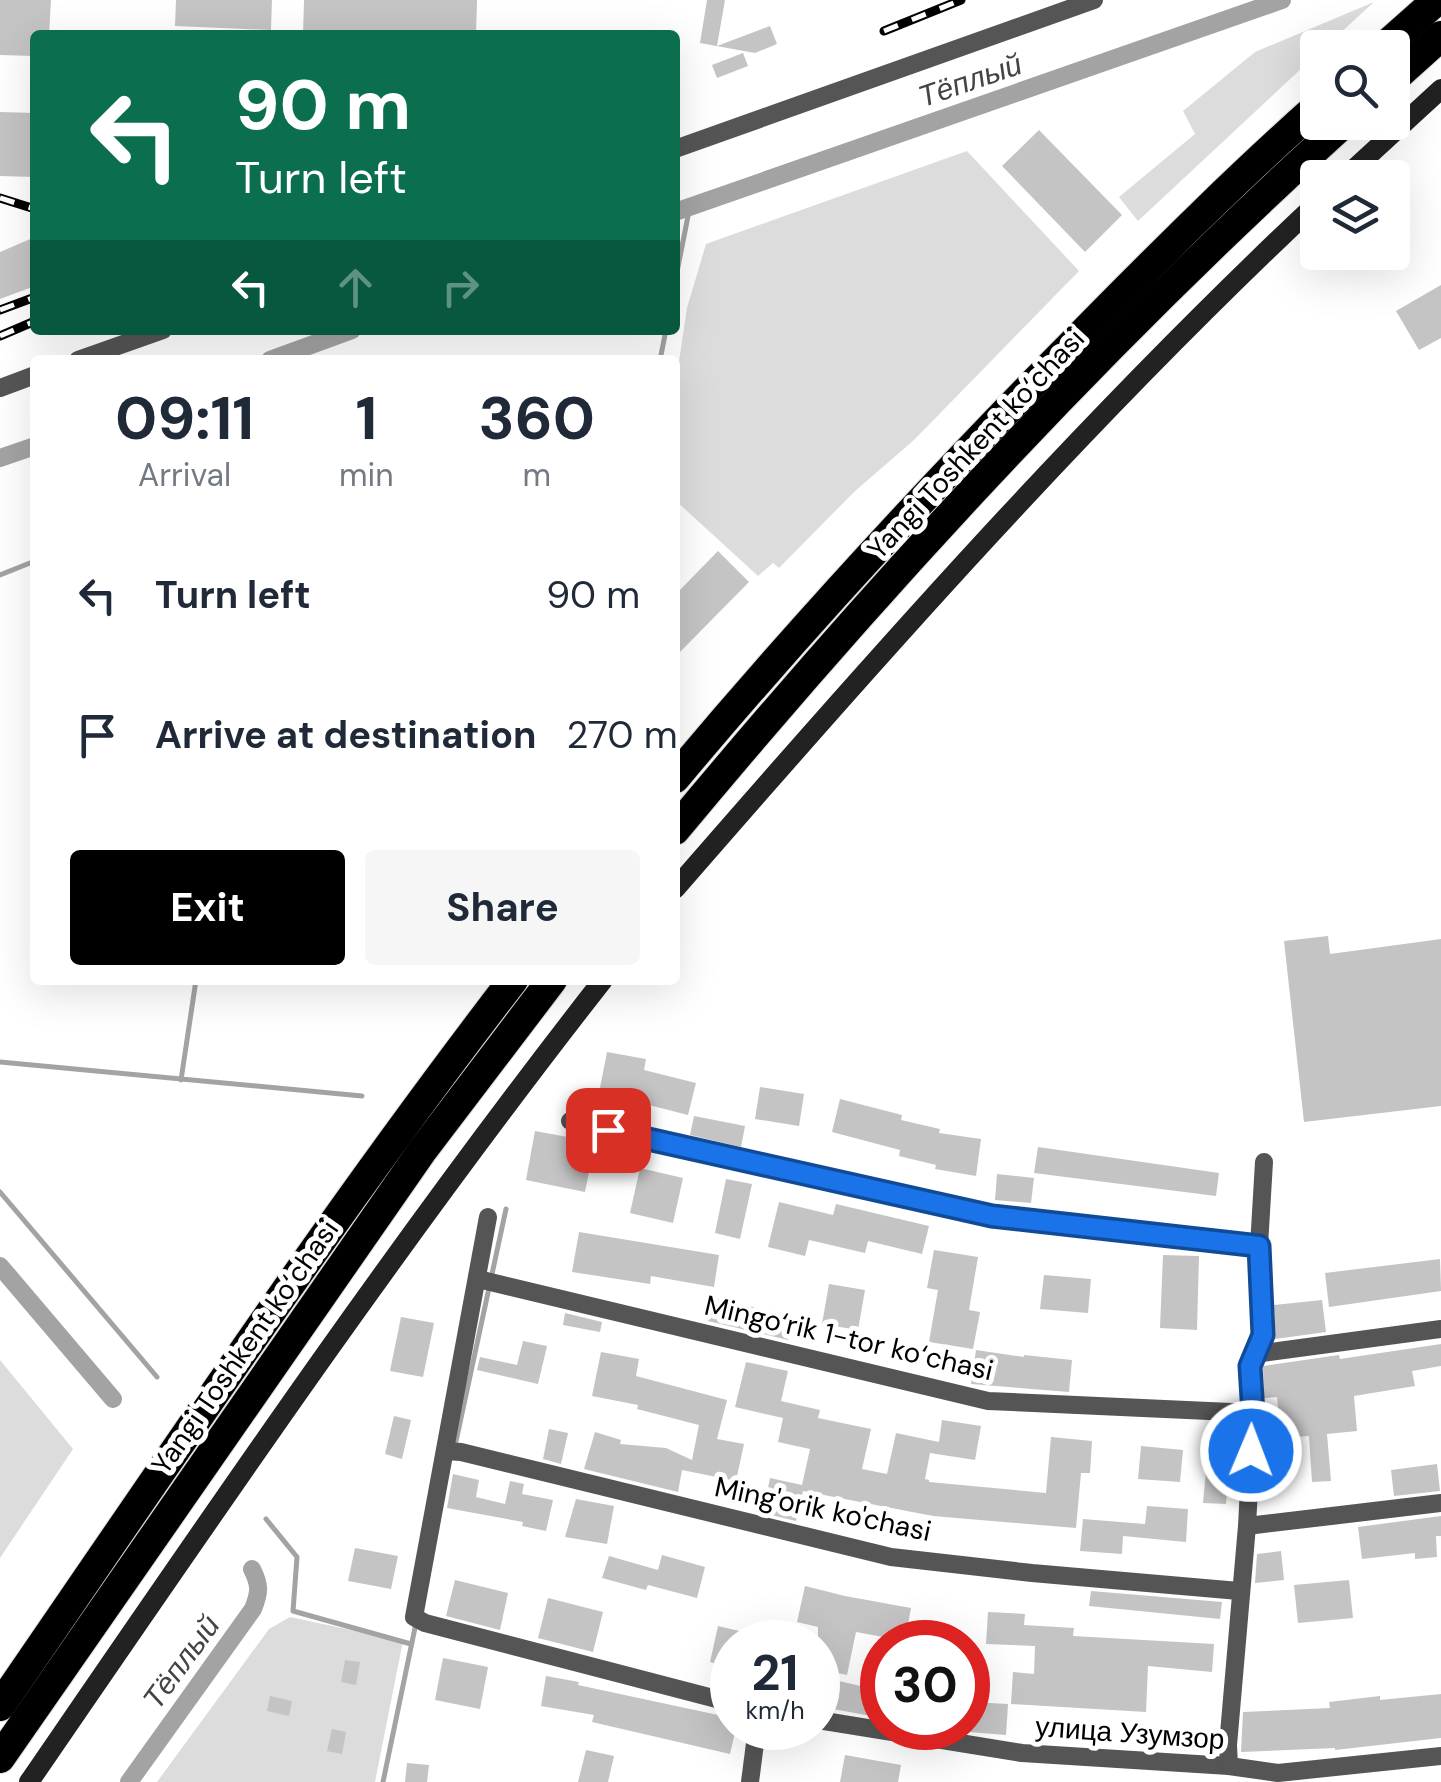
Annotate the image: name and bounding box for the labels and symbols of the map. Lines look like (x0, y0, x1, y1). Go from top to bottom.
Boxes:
water label: Тёплый (913, 44, 1027, 116)
street label: Yangi Toshkent ko‘chasi (859, 321, 1093, 567)
pin (566, 1088, 651, 1173)
street label: Yangi Toshkent ko‘chasi (143, 1213, 347, 1481)
street label: Mingo‘rik 1-tor ko‘chasi (701, 1287, 997, 1389)
position arrow (1199, 1399, 1303, 1503)
street label: Ming'orik ko'chasi (711, 1468, 935, 1550)
water label: Тёплый (134, 1607, 228, 1717)
speed limit sign: 30 (860, 1620, 990, 1750)
street label: улица Узумзор (1034, 1708, 1226, 1758)

